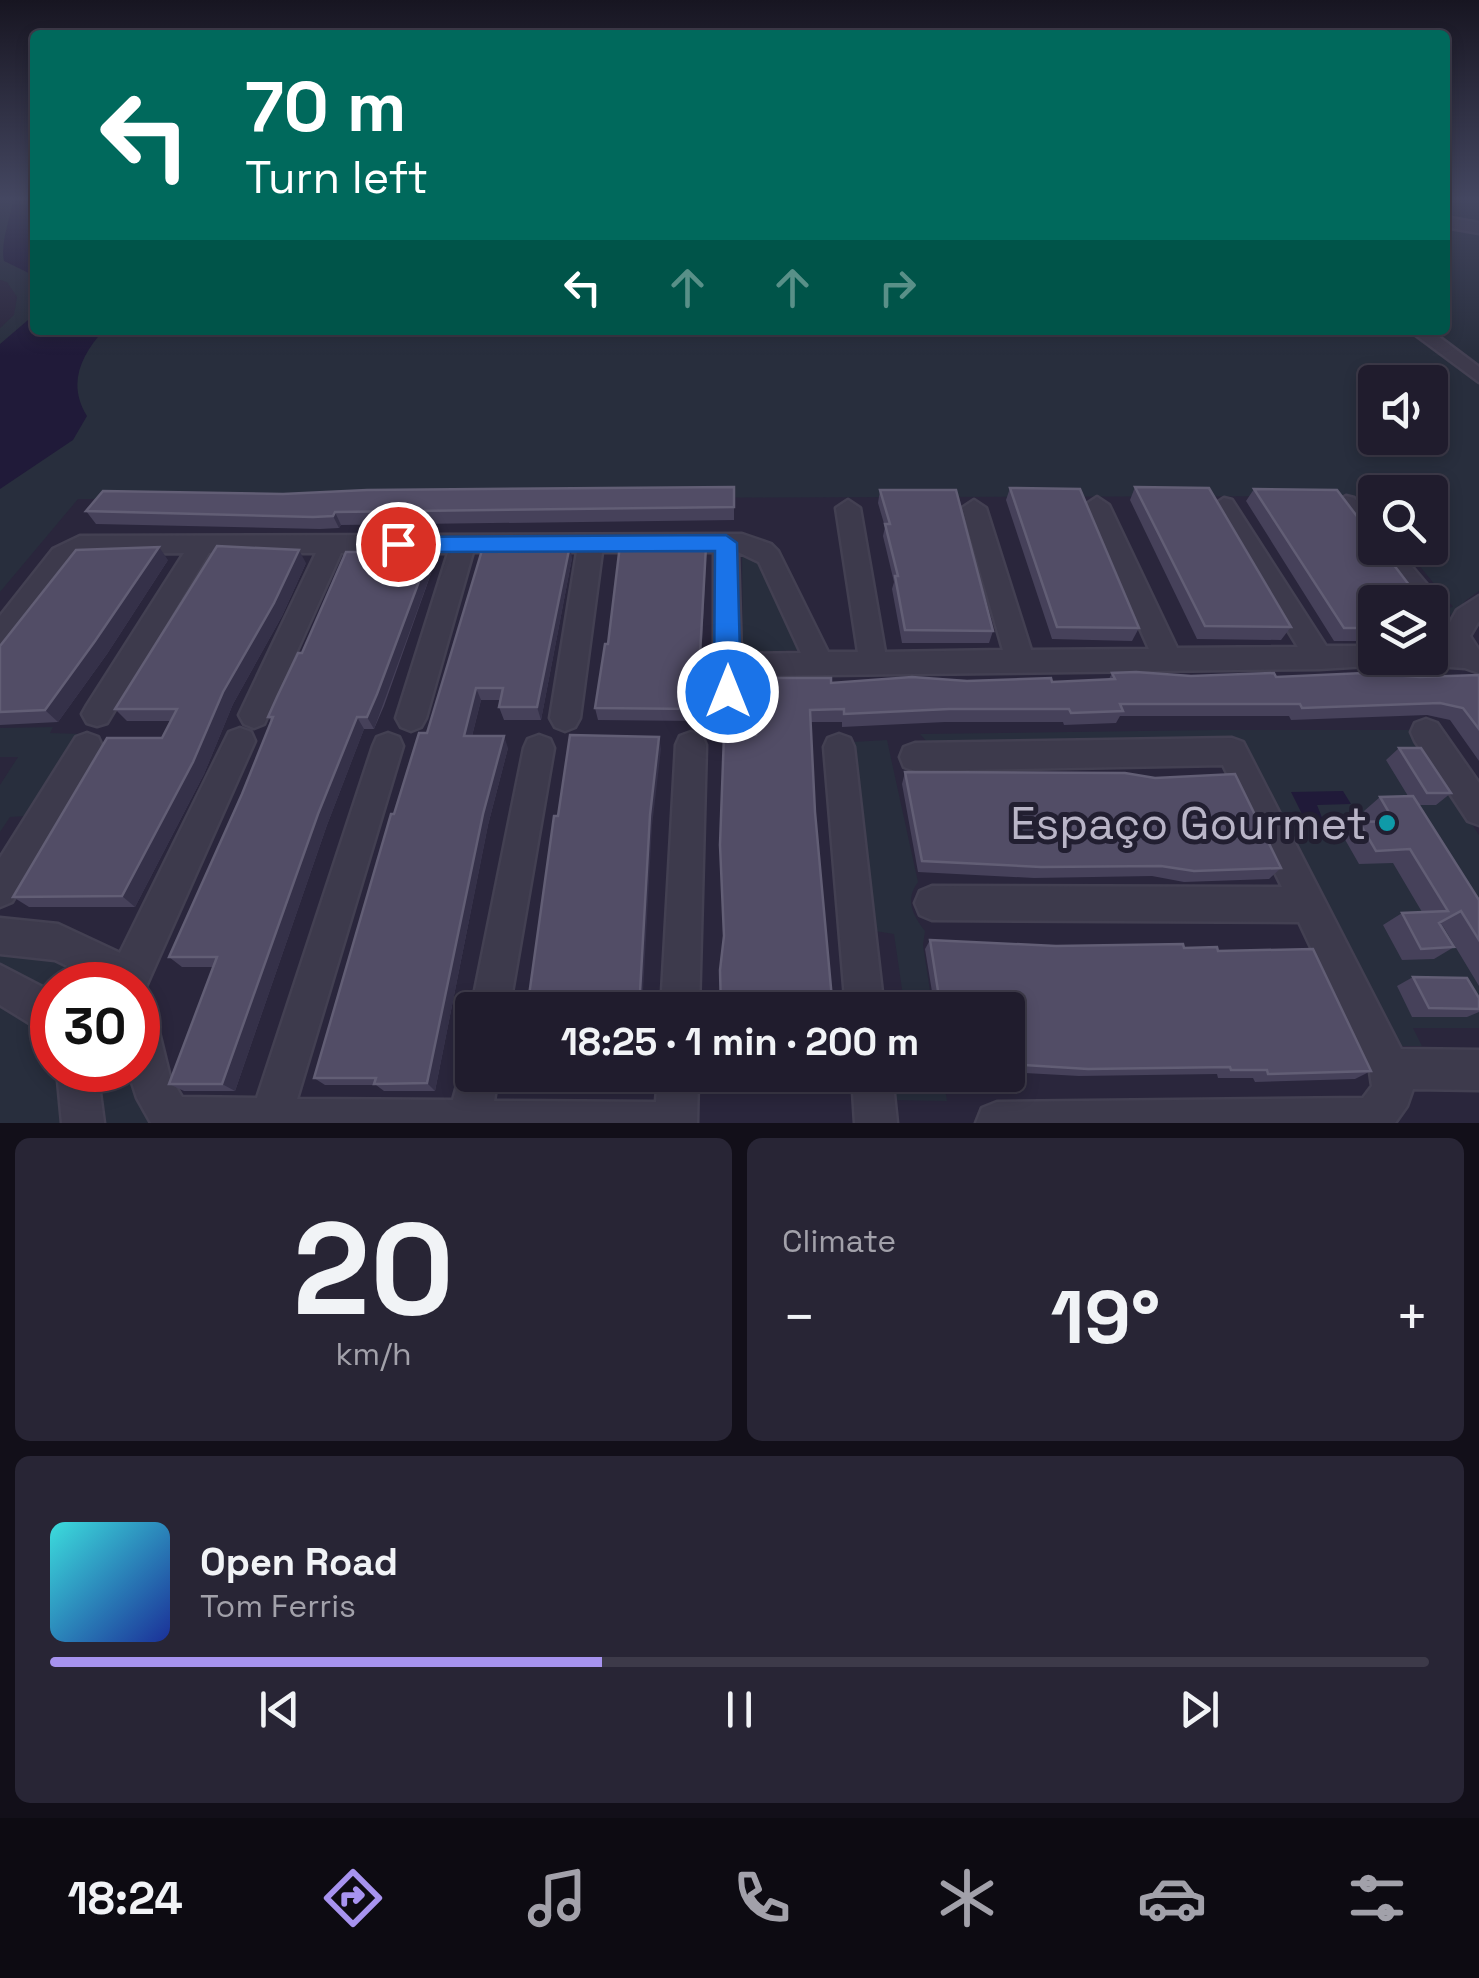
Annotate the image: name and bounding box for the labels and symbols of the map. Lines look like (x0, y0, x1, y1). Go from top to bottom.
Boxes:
pin (356, 502, 441, 587)
position arrow (676, 640, 780, 744)
place label: Espaço Gourmet (1010, 795, 1367, 852)
marker: Espaço Gourmet (1376, 812, 1398, 834)
speed limit sign: 30 (30, 962, 160, 1092)

